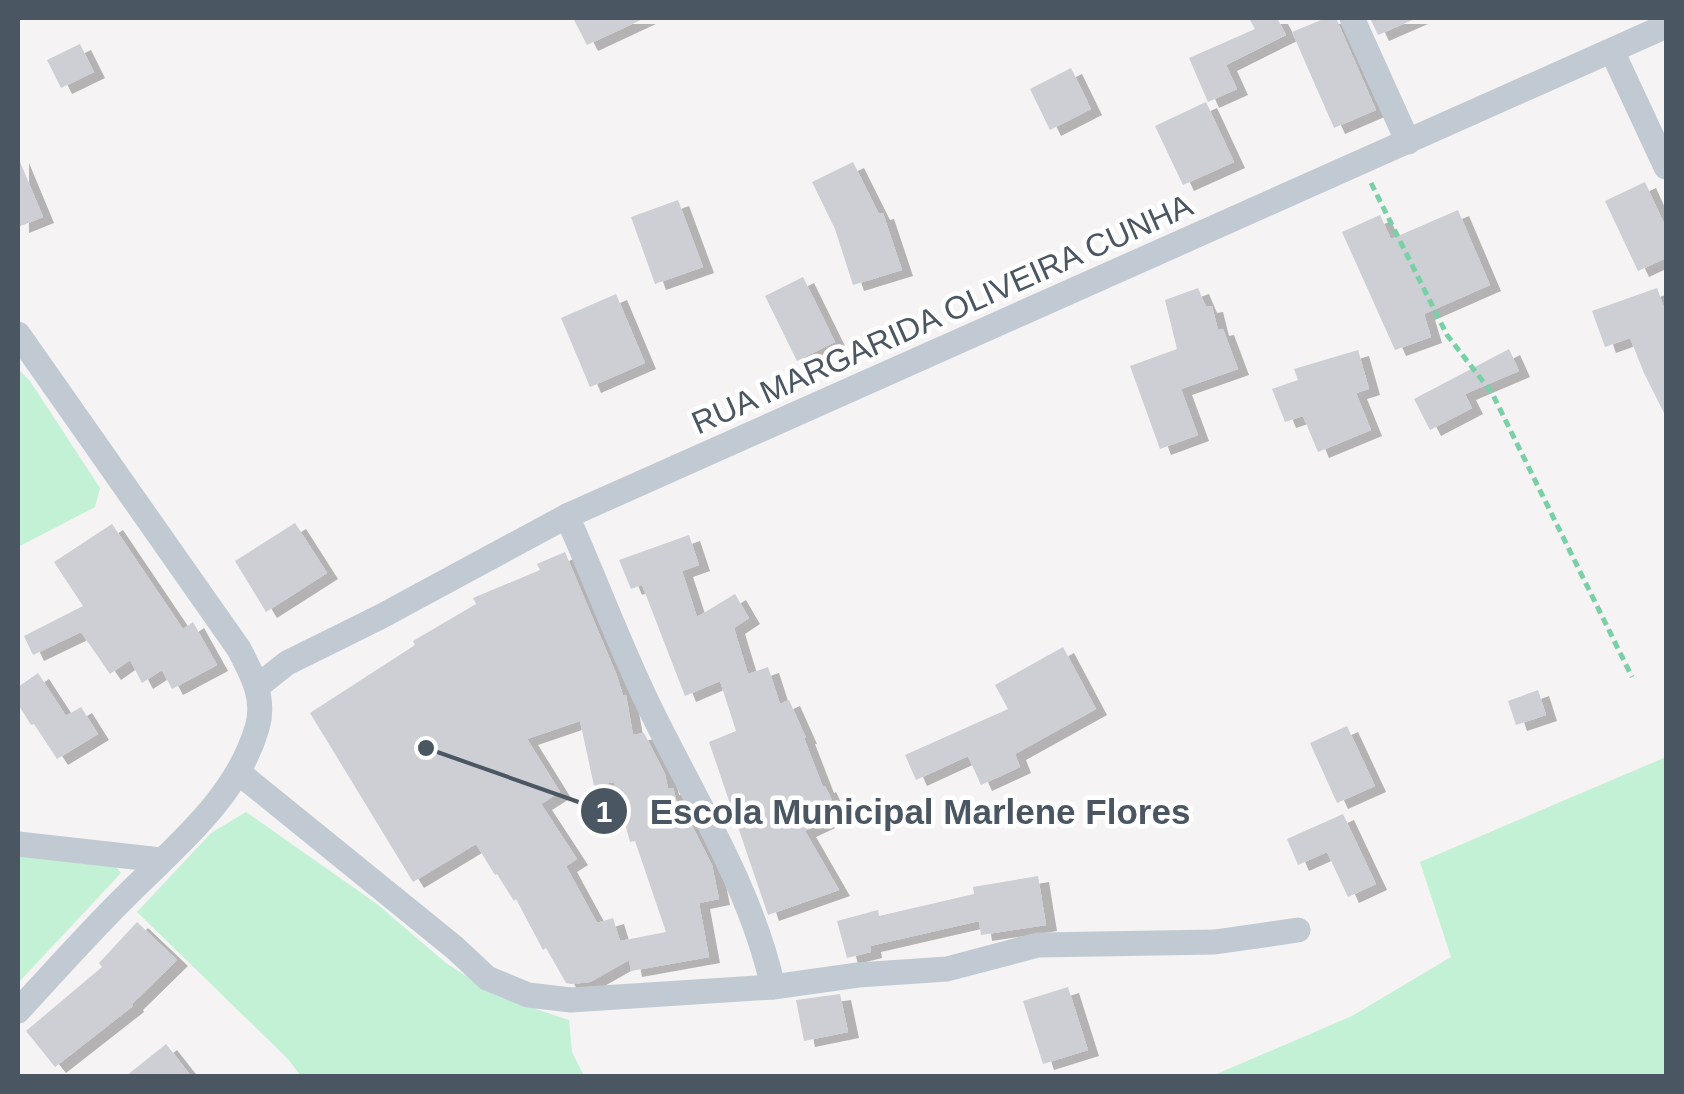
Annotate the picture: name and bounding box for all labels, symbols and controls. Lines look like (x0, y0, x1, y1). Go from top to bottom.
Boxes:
street label: RUA MARGARIDA OLIVEIRA CUNHA (686, 187, 1198, 441)
callout: Escola Municipal Marlene Flores (579, 779, 1210, 844)
text: Escola Municipal Marlene Flores (650, 792, 1190, 831)
text: 1 (596, 795, 612, 828)

